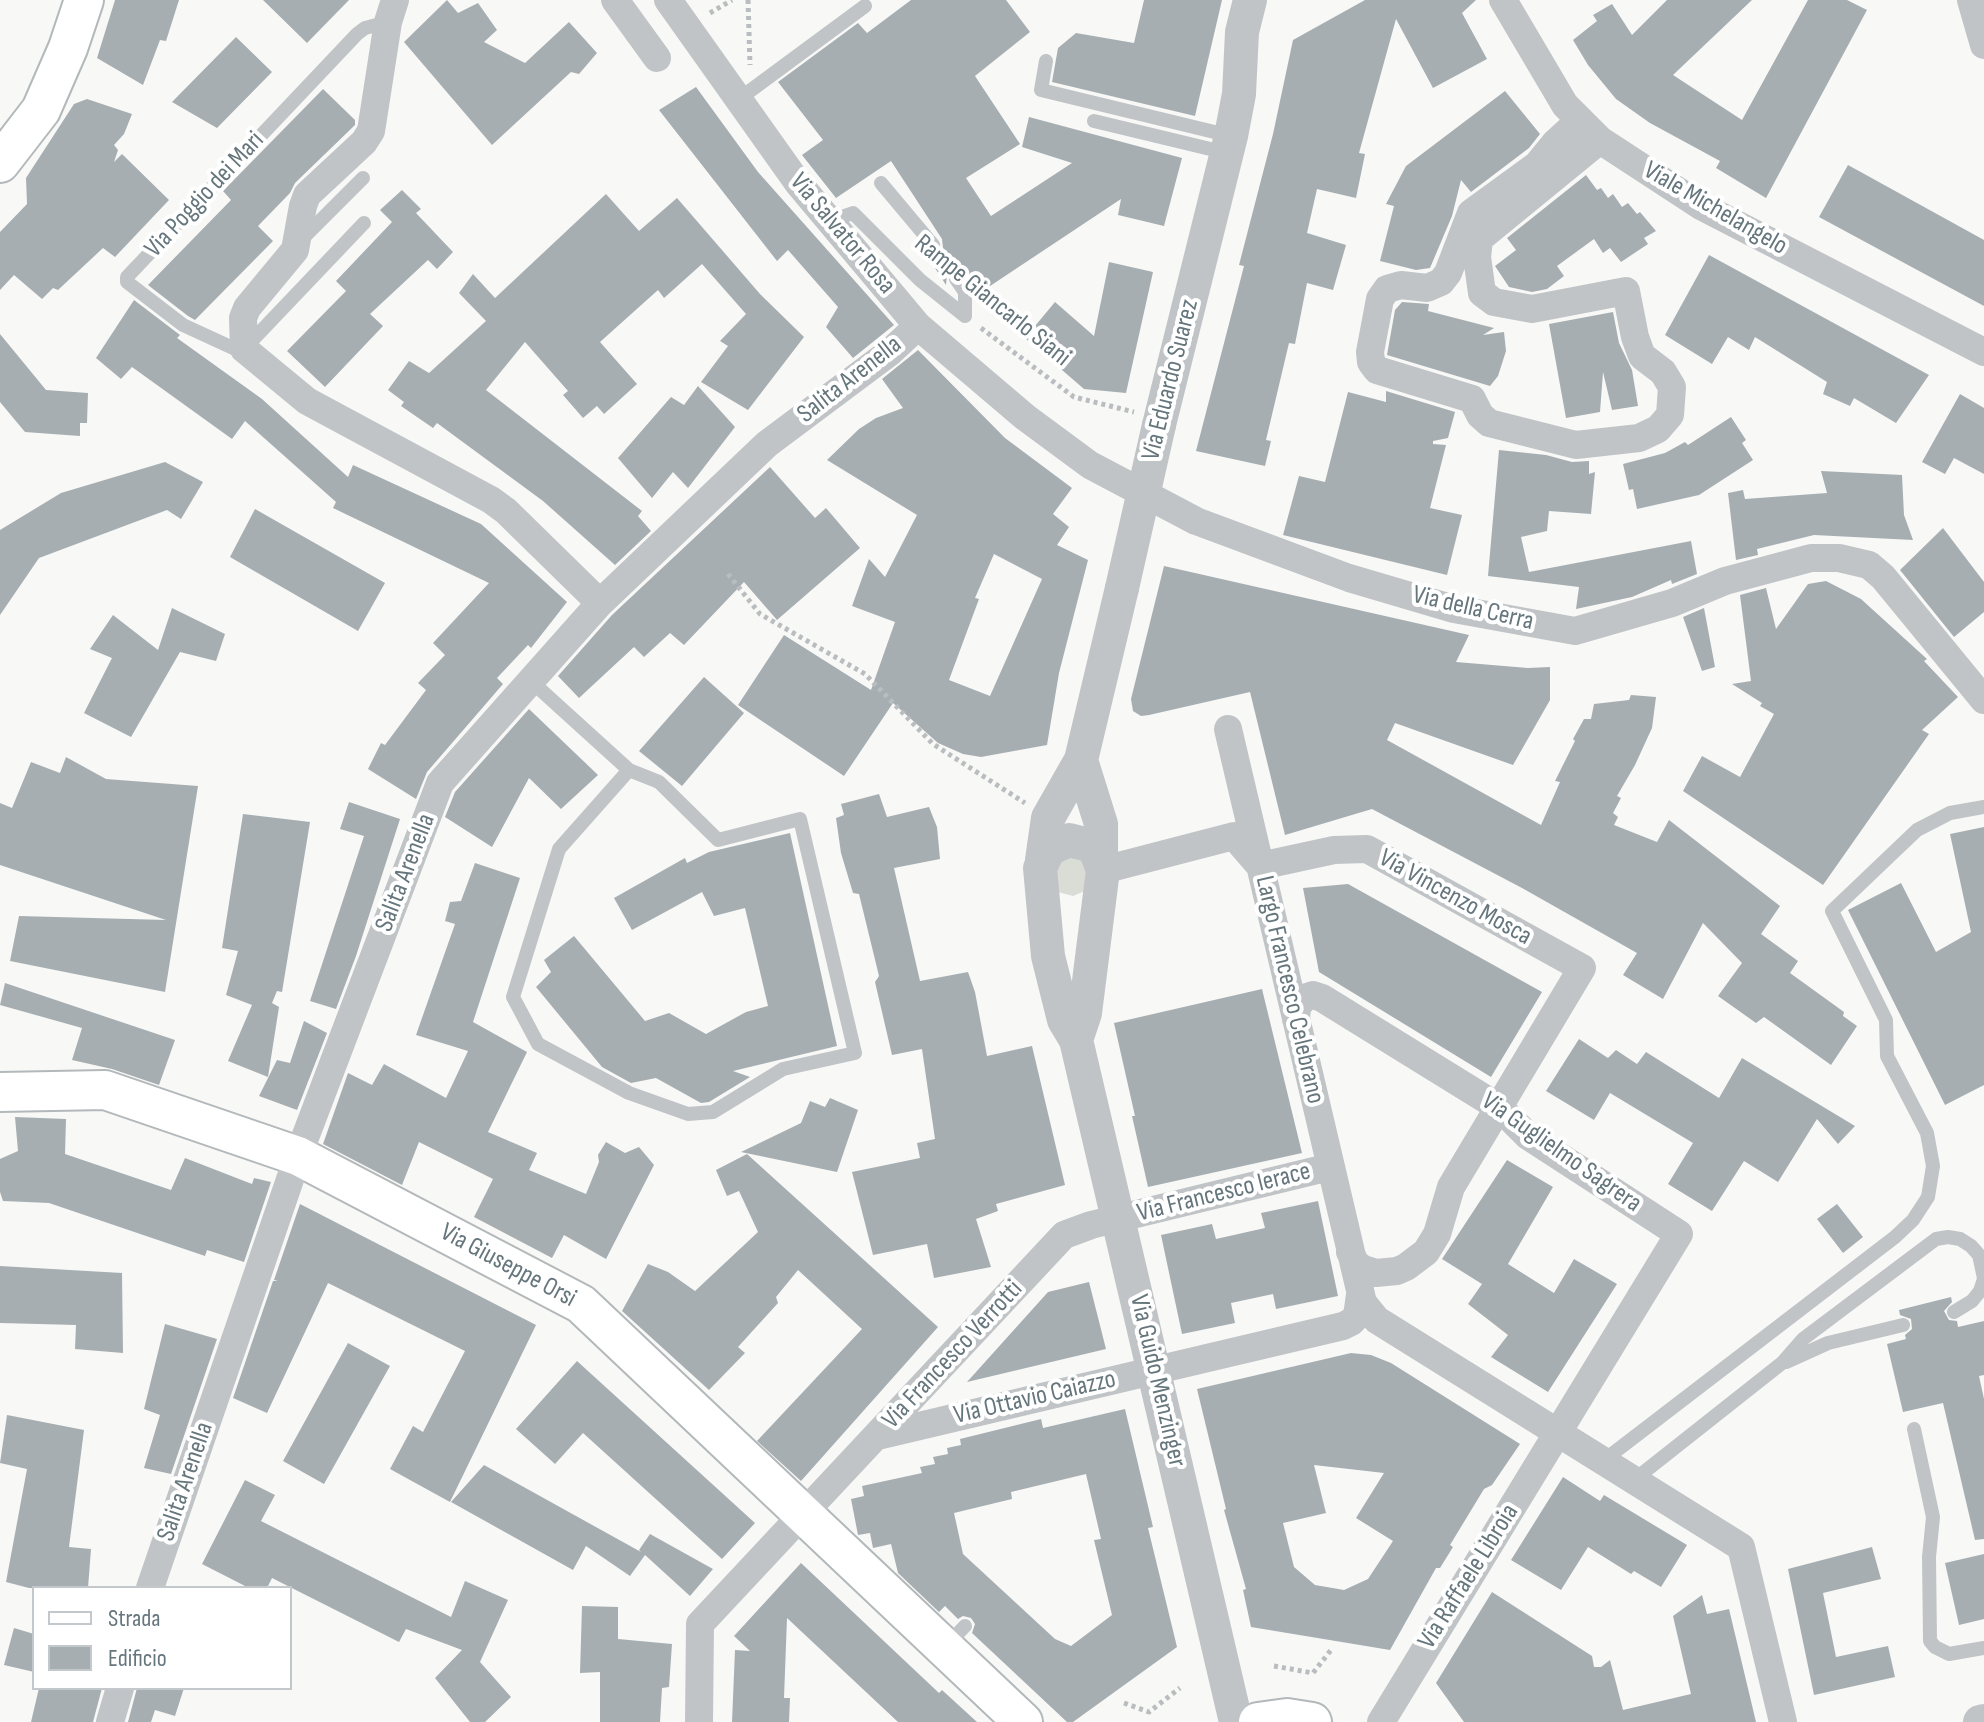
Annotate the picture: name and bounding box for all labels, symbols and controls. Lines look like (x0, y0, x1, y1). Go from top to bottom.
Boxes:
street label: Via Poggio dei Mari (139, 126, 271, 264)
street label: Viale Michelangelo (1638, 155, 1792, 263)
street label: Via Salvator Rosa (782, 167, 902, 301)
street label: Rampe Giancarlo Siani (908, 228, 1076, 374)
street label: Via Eduardo Suarez (1136, 296, 1206, 464)
street label: Salita Arenella (792, 330, 908, 430)
street label: Via della Cerra (1410, 580, 1536, 638)
street label: Salita Arenella (369, 810, 443, 936)
street label: Via Vincenzo Mosca (1373, 843, 1537, 953)
street label: Largo Francesco Celebrano (1248, 873, 1330, 1107)
street label: Via Guglielmo Sagrera (1475, 1086, 1647, 1220)
street label: Via Francesco Ierace (1134, 1156, 1314, 1230)
street label: Via Giuseppe Orsi (435, 1217, 581, 1315)
street label: Via Francesco Verrotti (876, 1274, 1030, 1436)
street label: Via Guido Menzinger (1122, 1292, 1192, 1470)
street label: Via Ottavio Caiazzo (951, 1364, 1119, 1432)
street label: Salita Arenella (151, 1418, 221, 1546)
street label: Via Raffaele Libroia (1412, 1499, 1526, 1655)
legend (32, 1586, 292, 1690)
text: Strada (108, 1604, 161, 1633)
text: Edificio (108, 1644, 167, 1673)

